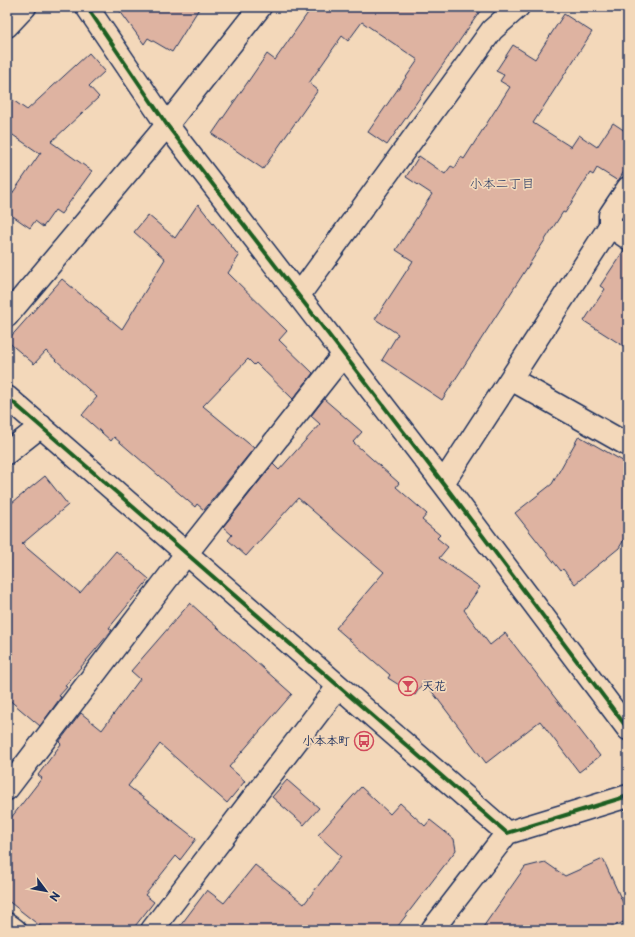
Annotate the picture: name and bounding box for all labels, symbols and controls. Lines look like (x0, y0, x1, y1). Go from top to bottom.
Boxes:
district label: 小本二丁目 (469, 173, 535, 192)
bar icon: 天花 (397, 675, 419, 697)
place label: 天花 (422, 676, 446, 694)
bus stop icon: 小本本町 (353, 730, 375, 752)
place label: 小本本町 (302, 731, 350, 749)
north arrow (26, 871, 66, 911)
text: N (45, 888, 64, 905)

